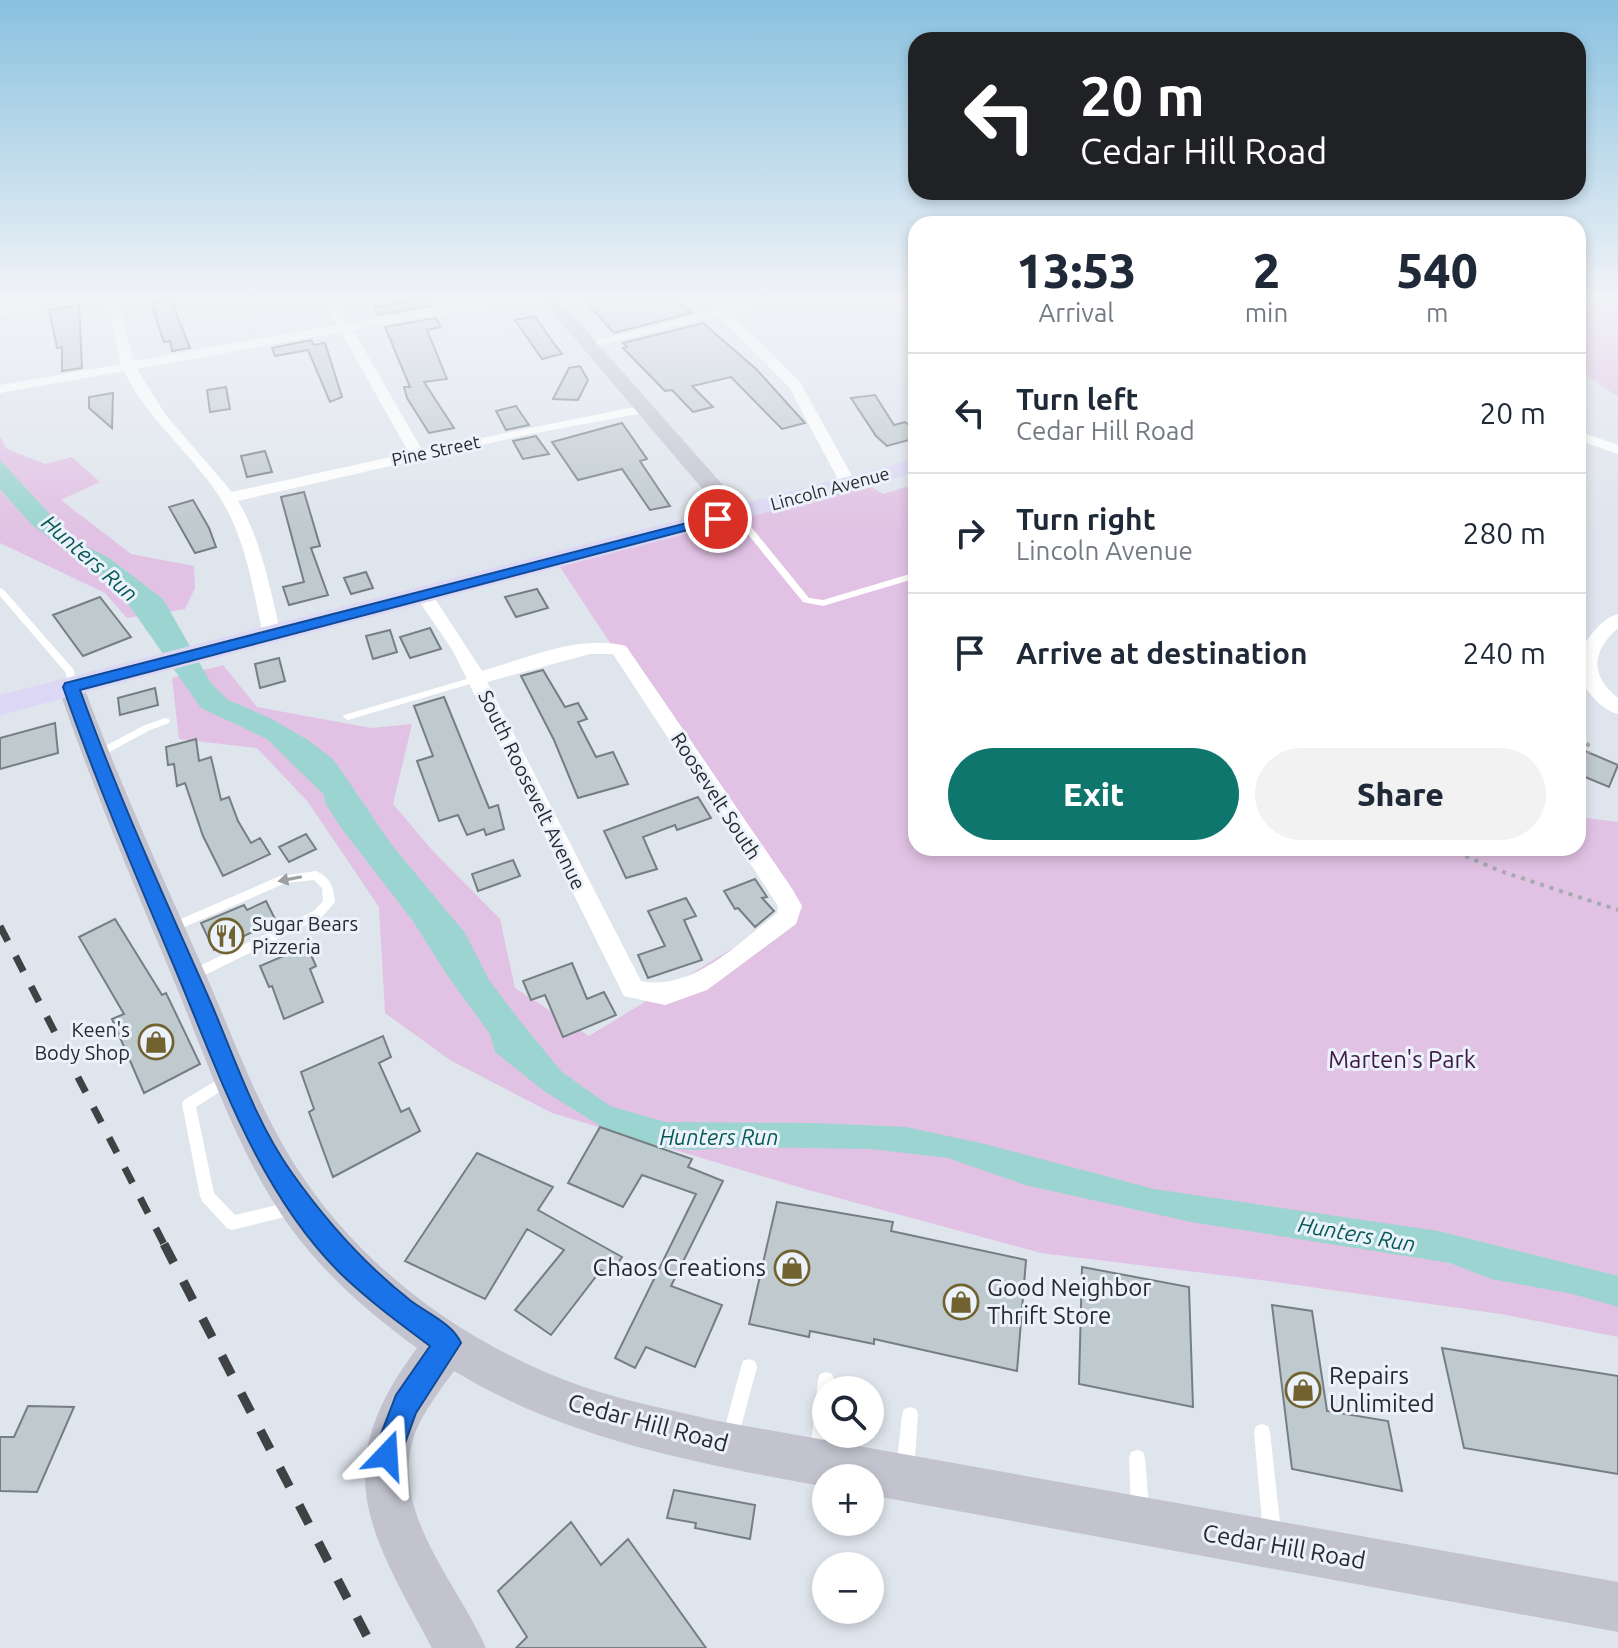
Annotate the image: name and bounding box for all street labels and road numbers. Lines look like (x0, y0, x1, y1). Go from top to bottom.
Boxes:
street label: Pine Street (390, 431, 482, 469)
street label: Lincoln Avenue (768, 463, 891, 514)
street label: South Roosevelt Avenue (474, 686, 591, 893)
street label: Roosevelt South (667, 728, 766, 864)
street label: Cedar Hill Road (565, 1388, 731, 1457)
street label: Cedar Hill Road (1201, 1519, 1368, 1574)

